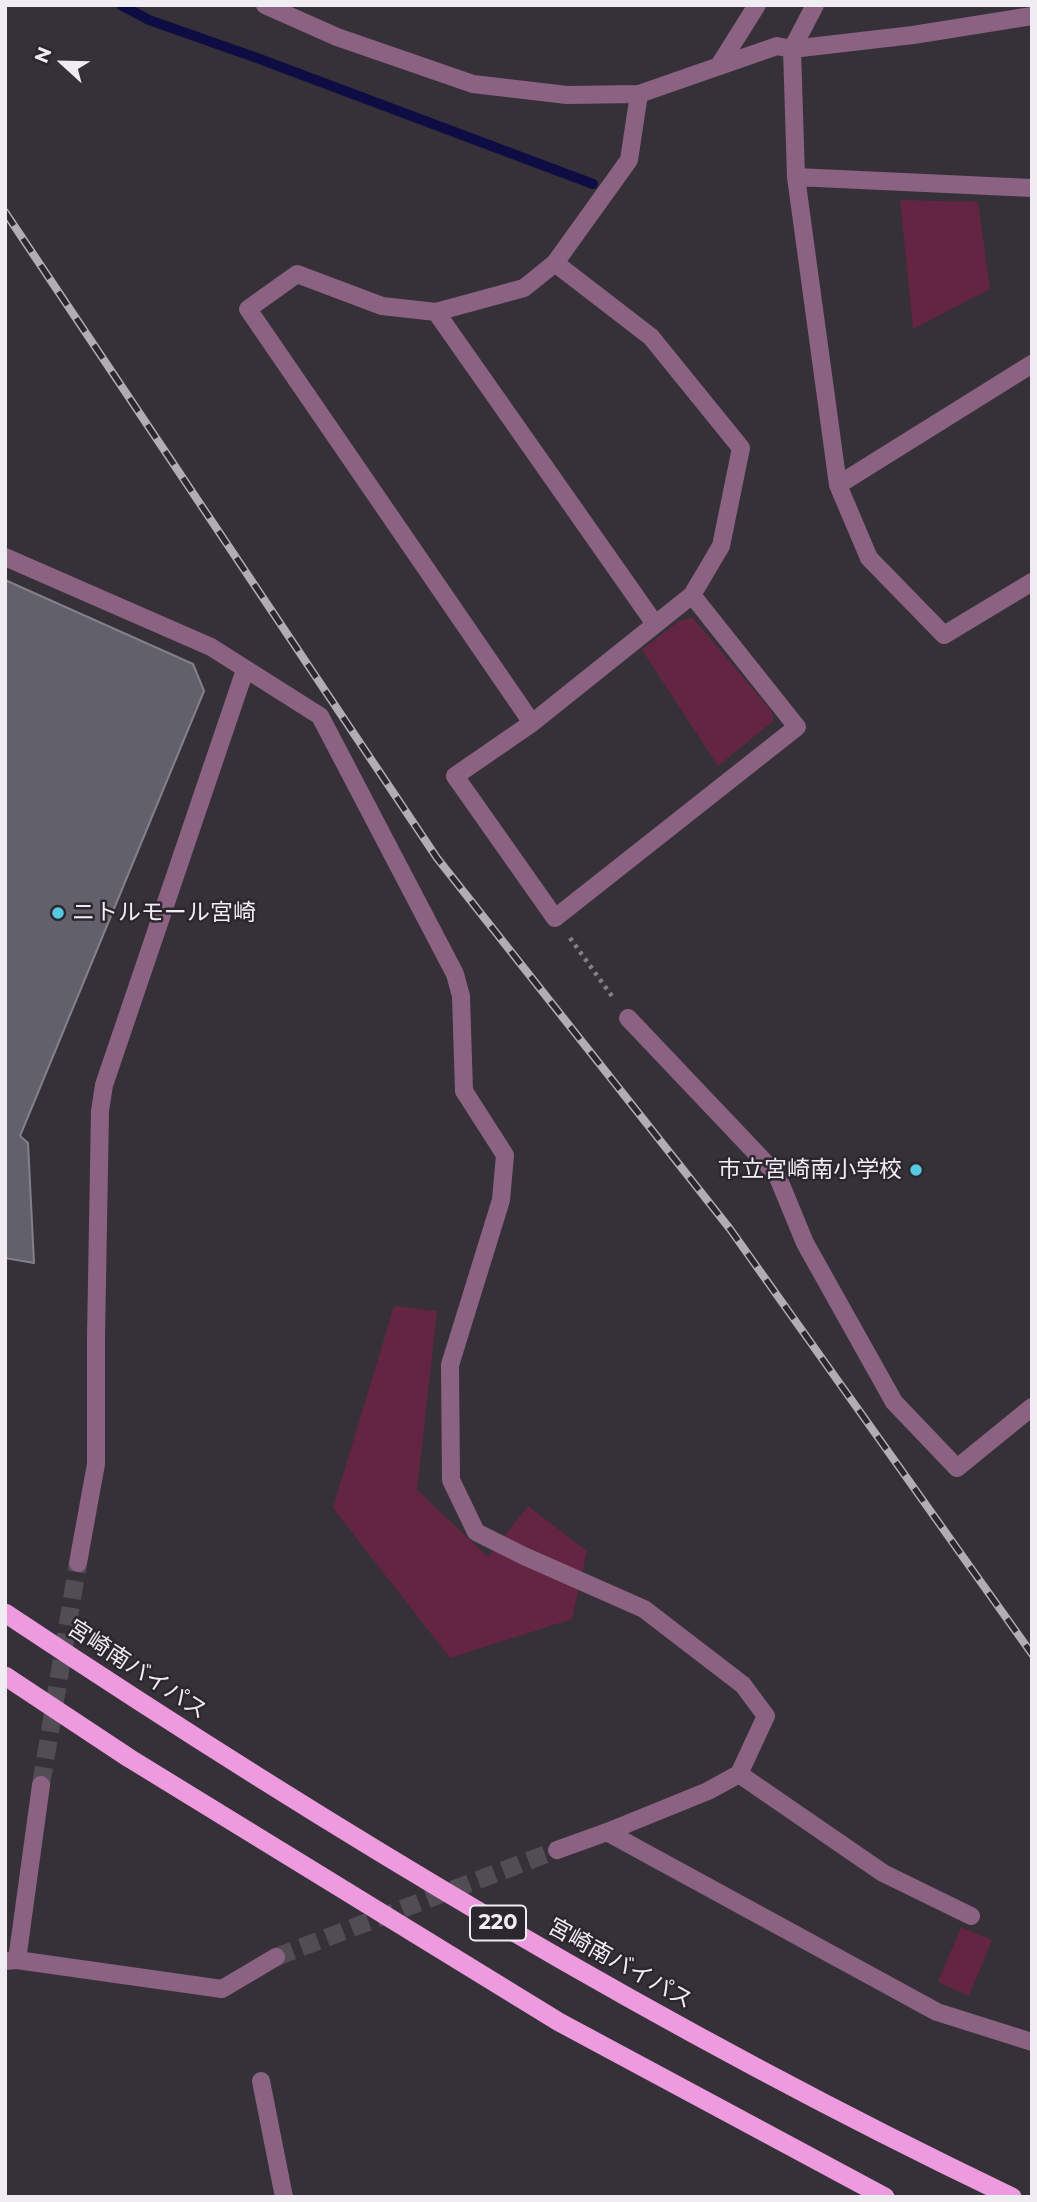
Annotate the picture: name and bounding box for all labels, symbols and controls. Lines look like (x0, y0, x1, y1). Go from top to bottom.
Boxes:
north arrow (28, 28, 98, 98)
text: N (30, 44, 57, 66)
place label: ニトルモール宮崎 (72, 899, 256, 927)
marker: ニトルモール宮崎 (50, 905, 66, 921)
place label: 市立宮崎南小学校 (718, 1156, 902, 1184)
marker: 市立宮崎南小学校 (908, 1162, 924, 1178)
street label: 宮崎南バイパス (62, 1615, 212, 1725)
road number: 220 (470, 1906, 526, 1940)
street label: 宮崎南バイパス (543, 1913, 697, 2015)

